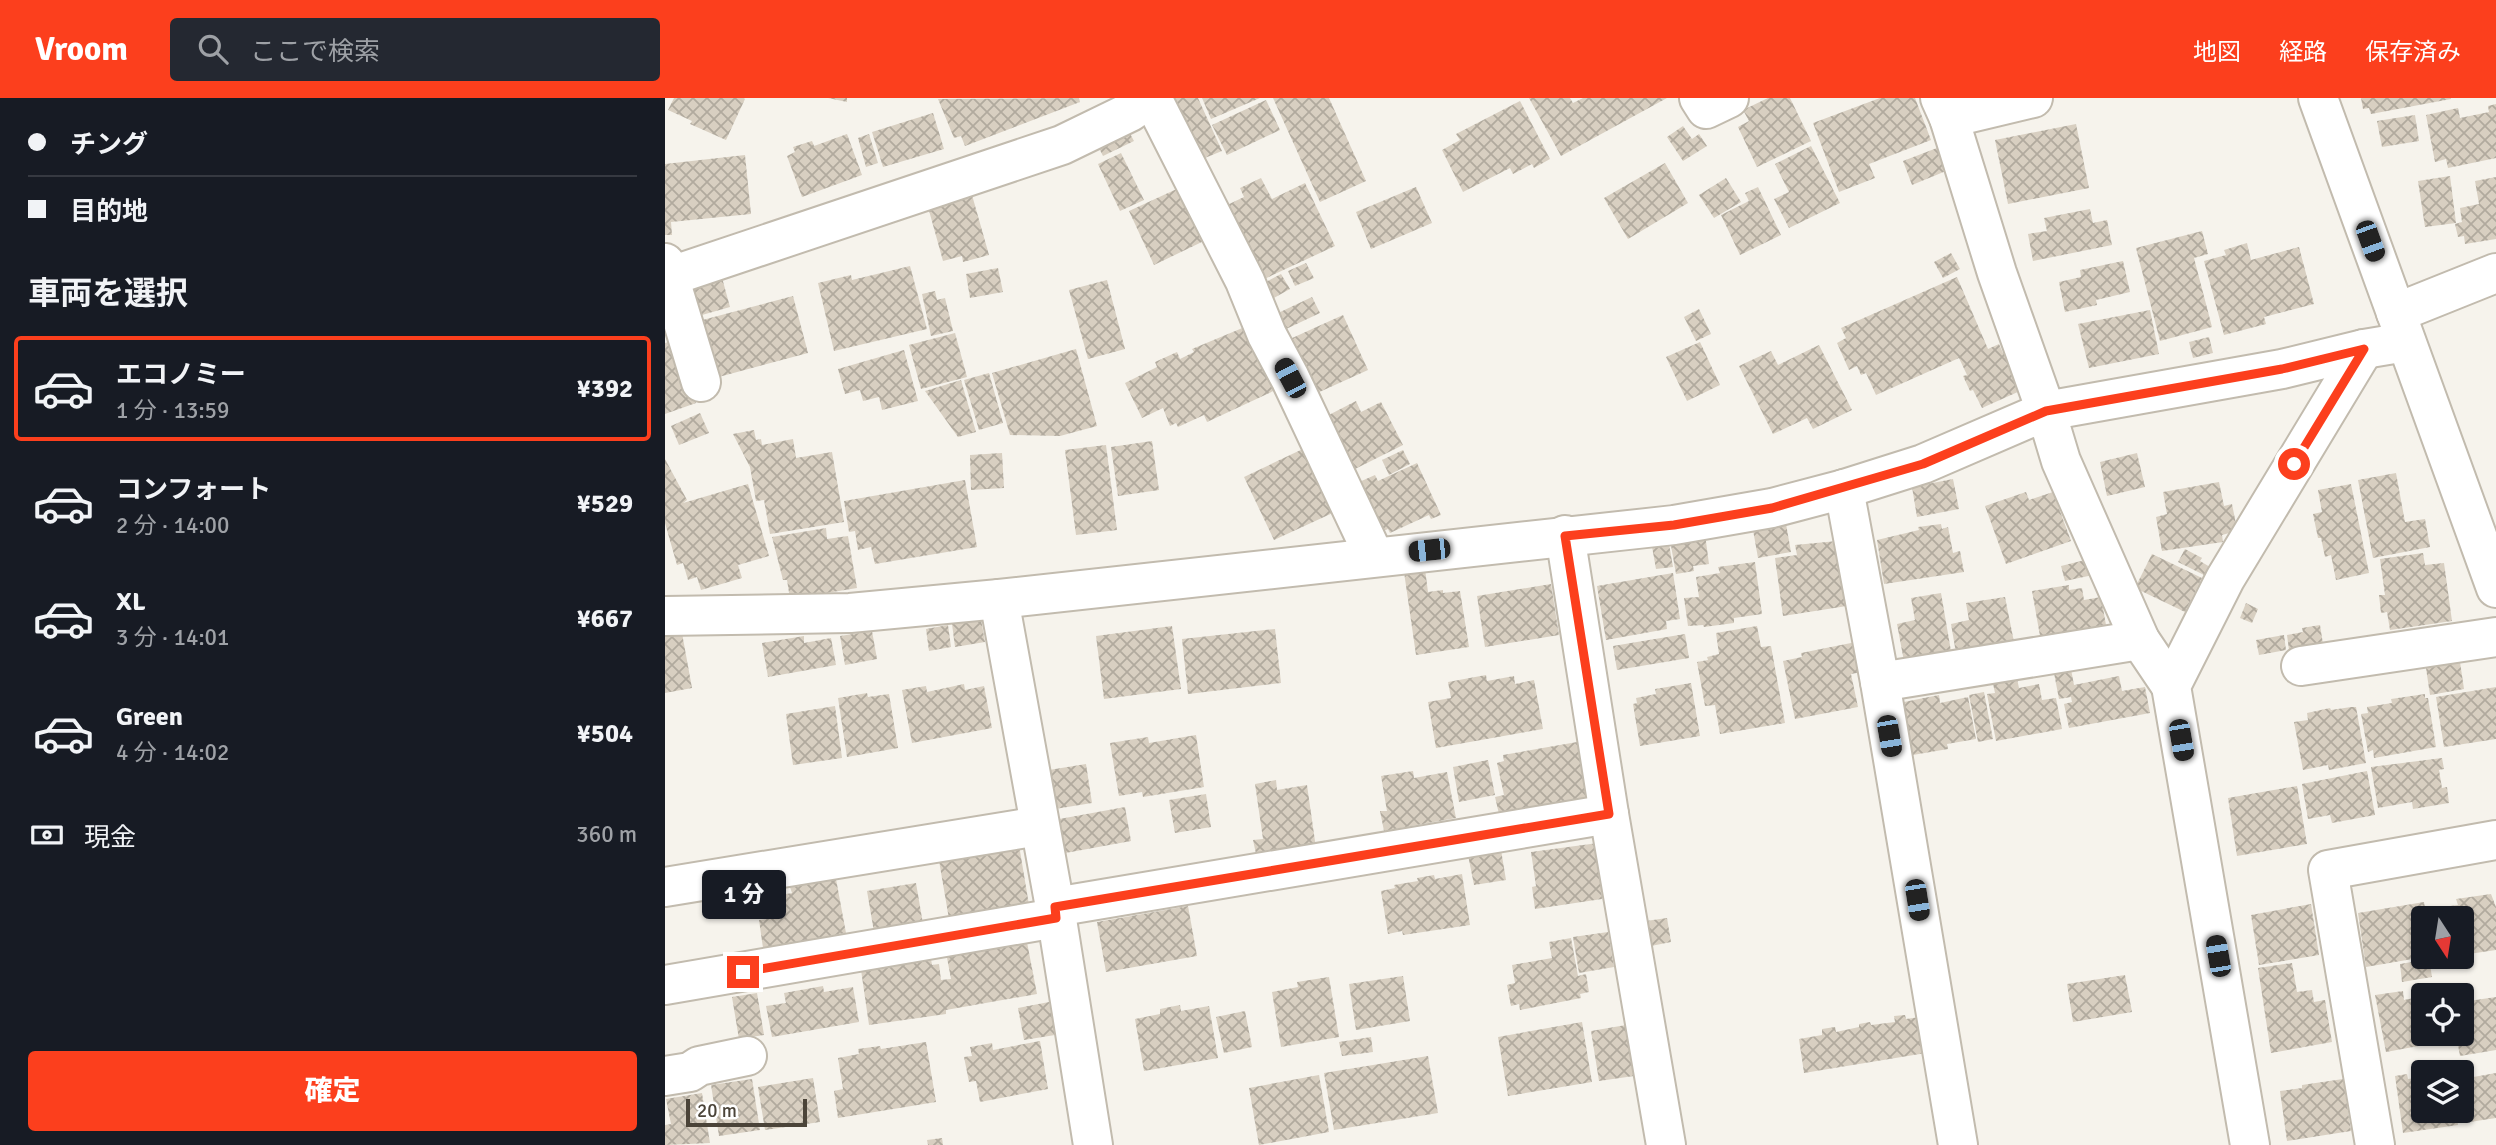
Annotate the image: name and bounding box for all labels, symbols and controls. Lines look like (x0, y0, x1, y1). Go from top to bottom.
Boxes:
search box (170, 18, 660, 81)
text: Vroom (35, 29, 128, 70)
icon: search (194, 30, 232, 68)
text: ここで検索 (250, 36, 380, 68)
text: 地図 (2193, 37, 2241, 67)
text: 経路 (2279, 37, 2327, 67)
text: 保存済み (2365, 37, 2461, 67)
text: チング (70, 129, 148, 161)
text: 目的地 (70, 196, 148, 228)
car (2353, 218, 2388, 264)
text: 車両を選択 (28, 274, 188, 313)
car (1271, 355, 1310, 401)
icon: car (32, 357, 95, 420)
text: エコノミー (116, 359, 246, 391)
text: ¥392 (577, 373, 633, 405)
text: 1 分 · 13:59 (116, 396, 229, 425)
route start (2278, 448, 2310, 480)
icon: car (32, 472, 95, 535)
text: コンフォート (116, 474, 271, 506)
text: ¥529 (577, 488, 633, 520)
text: 2 分 · 14:00 (116, 511, 229, 540)
car (1408, 537, 1451, 563)
text: XL (116, 586, 146, 618)
icon: car (32, 587, 95, 650)
text: ¥667 (577, 603, 633, 635)
text: 3 分 · 14:01 (116, 623, 229, 652)
text: Green (116, 701, 183, 733)
icon: car (32, 702, 95, 765)
car (1876, 713, 1903, 759)
car (2168, 717, 2195, 763)
text: ¥504 (577, 718, 633, 750)
text: 4 分 · 14:02 (116, 738, 229, 767)
icon: cash (28, 816, 66, 854)
text: 360 m (576, 820, 637, 849)
text: 現金 (84, 822, 136, 854)
callout: 1 分 (701, 870, 785, 920)
car (1904, 878, 1931, 922)
text: 1 分 (724, 880, 764, 909)
north arrow (2411, 906, 2475, 970)
map controls (2411, 906, 2474, 1123)
car (2205, 933, 2232, 979)
route end (727, 956, 759, 988)
button: locate (2411, 983, 2474, 1046)
button: 確定 (28, 1051, 637, 1131)
button: layers (2411, 1060, 2474, 1123)
scale bar (686, 1096, 807, 1128)
text: 20 m (697, 1099, 737, 1123)

